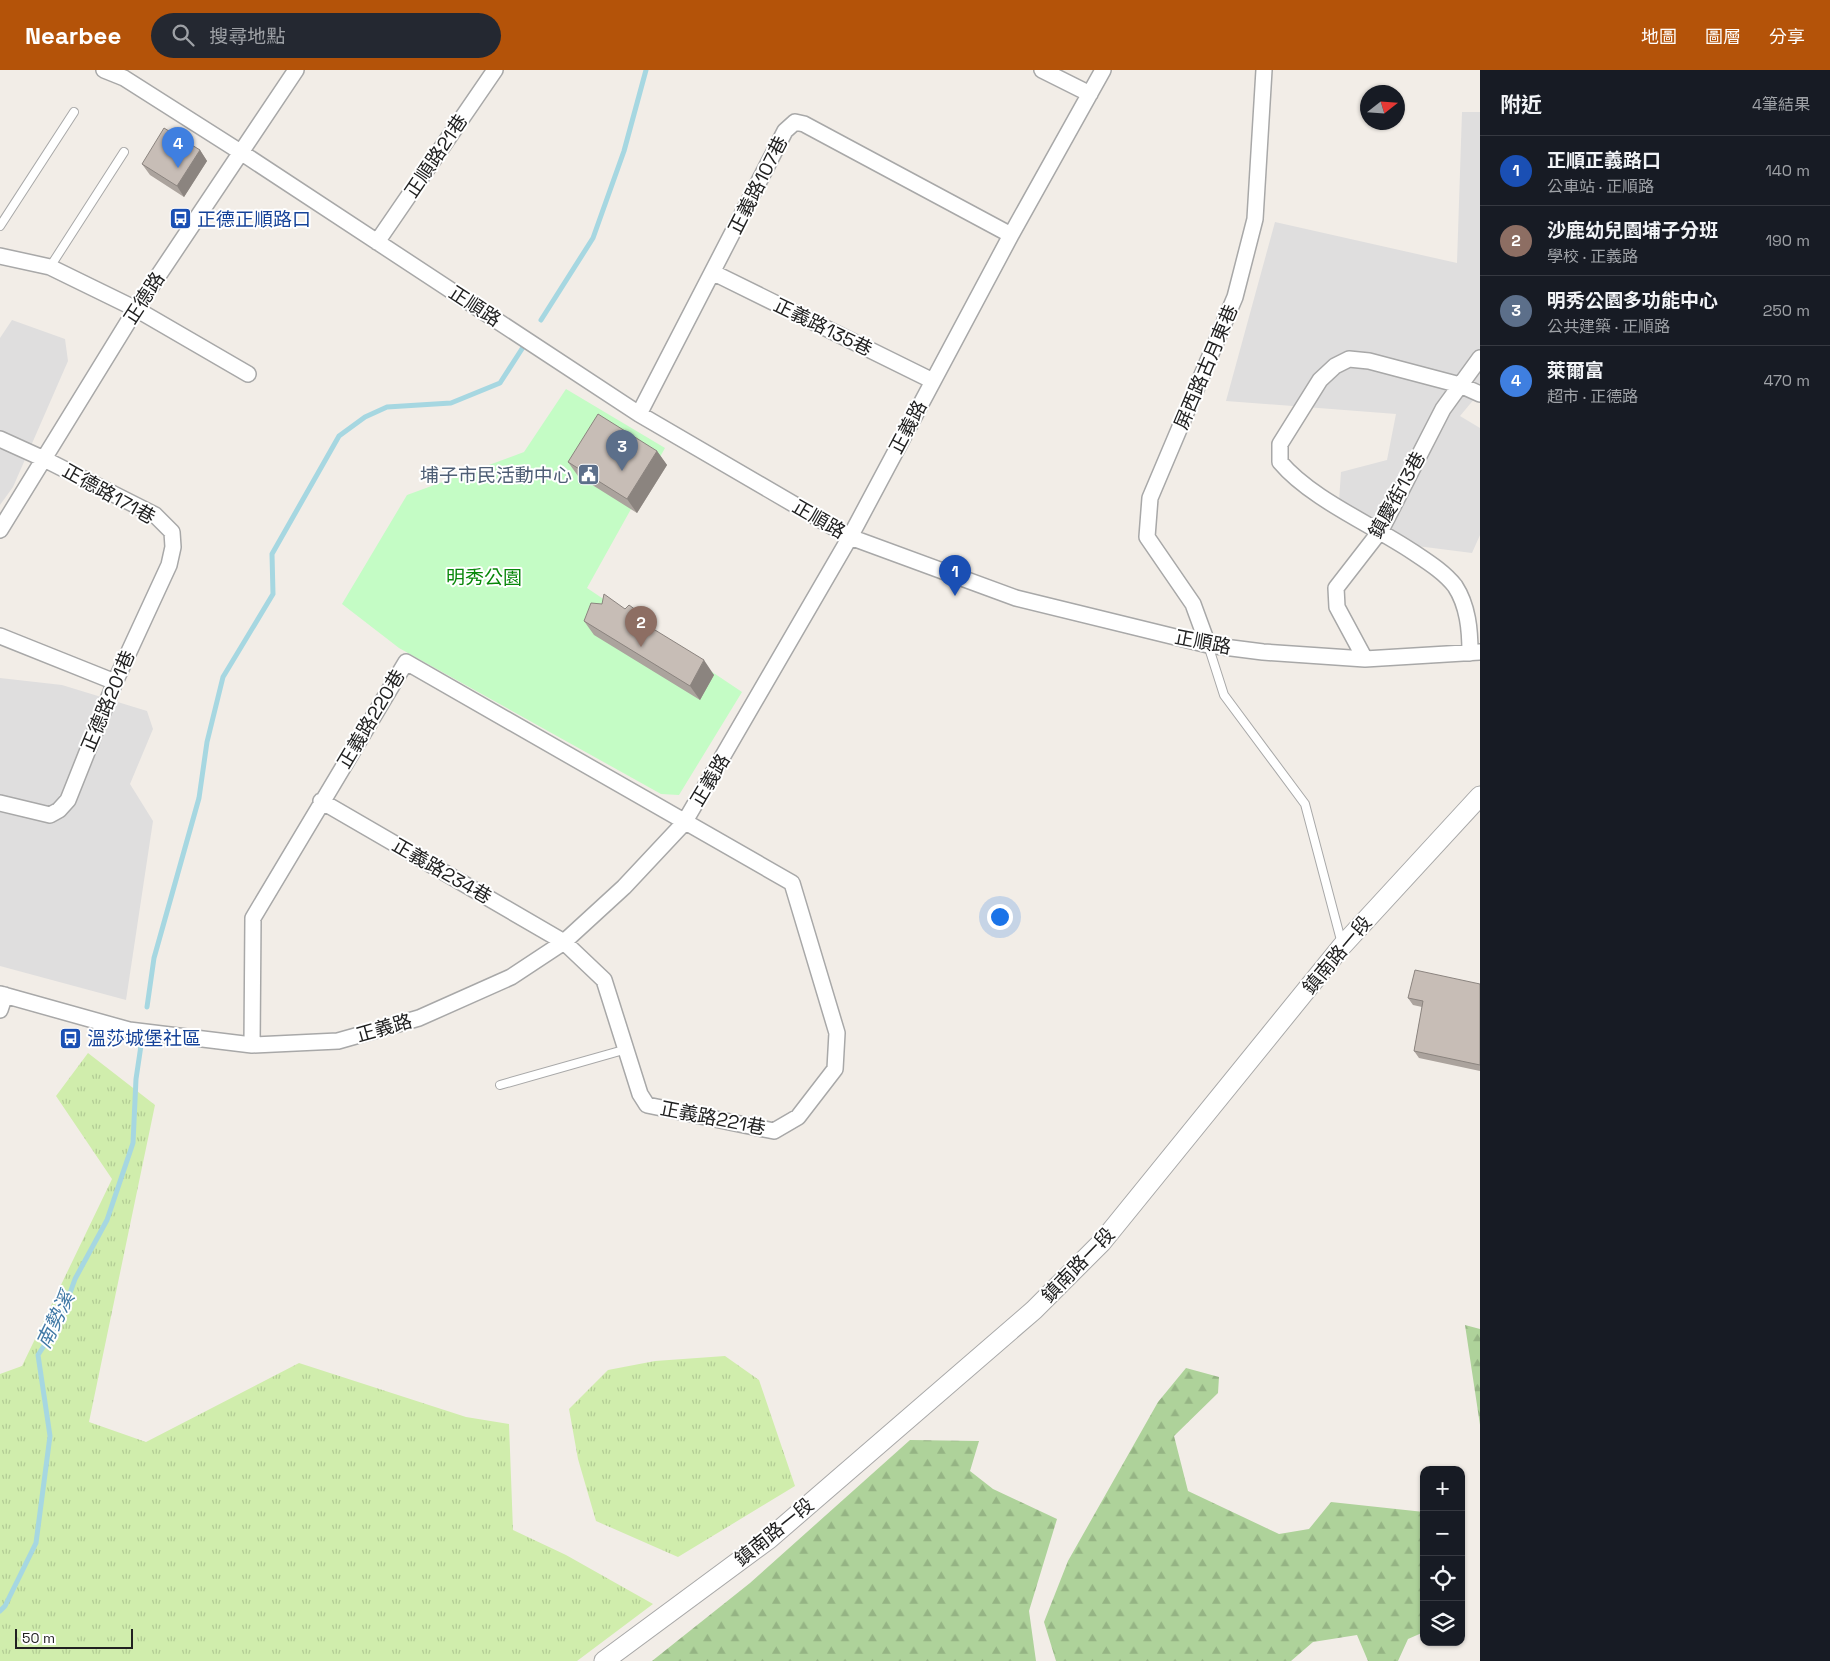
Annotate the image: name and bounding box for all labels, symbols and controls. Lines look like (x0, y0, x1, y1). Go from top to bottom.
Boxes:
search box (151, 13, 501, 58)
text: Nearbee (25, 20, 121, 51)
icon: search (169, 21, 197, 49)
text: 搜尋地點 (209, 24, 285, 49)
text: 地圖 (1641, 25, 1677, 48)
text: 圖層 (1705, 25, 1741, 48)
text: 分享 (1769, 25, 1805, 48)
north arrow (1360, 85, 1405, 130)
text: 附近 (1500, 91, 1542, 118)
text: 4筆結果 (1752, 94, 1810, 115)
street label: 正順路21巷 (399, 109, 473, 203)
pin: 4 (162, 127, 194, 168)
street label: 正義路107巷 (723, 132, 793, 238)
text: 正順正義路口 (1547, 148, 1661, 173)
text: 1 (1512, 160, 1520, 181)
text: 140 m (1765, 160, 1810, 181)
text: 公車站 · 正順路 (1547, 176, 1654, 197)
bus stop icon: 正德正順路口 (169, 207, 193, 231)
place label: 正德正順路口 (197, 207, 311, 232)
text: 沙鹿幼兒園埔子分班 (1547, 218, 1718, 243)
text: 2 (1511, 230, 1521, 251)
text: 190 m (1765, 230, 1810, 251)
text: 學校 · 正義路 (1547, 246, 1638, 267)
street label: 正德路 (118, 267, 170, 329)
street label: 正順路 (444, 280, 506, 332)
text: 明秀公園多功能中心 (1547, 288, 1718, 313)
street label: 正義路135巷 (770, 292, 876, 362)
text: 3 (1511, 300, 1521, 321)
text: 250 m (1763, 300, 1810, 321)
street label: 屏西路古月東巷 (1169, 301, 1243, 433)
text: 公共建築 · 正順路 (1547, 316, 1670, 337)
text: 萊爾富 (1547, 358, 1604, 383)
text: 4 (1511, 370, 1521, 391)
text: 470 m (1763, 370, 1810, 391)
text: 超市 · 正德路 (1547, 386, 1638, 407)
street label: 正義路 (884, 396, 932, 458)
pin: 3 (606, 430, 638, 471)
street label: 鎮慶街13巷 (1363, 447, 1431, 543)
street label: 正德路171巷 (58, 458, 160, 530)
place label: 埔子市民活動中心 (420, 463, 572, 488)
public building icon: 埔子市民活動中心 (576, 463, 600, 487)
street label: 正順路 (788, 494, 850, 544)
pin: 1 (939, 555, 971, 596)
park label: 明秀公園 (446, 565, 522, 590)
pin: 2 (625, 606, 657, 647)
street label: 正順路 (1173, 624, 1233, 660)
street label: 正德路201巷 (75, 647, 141, 755)
street label: 正義路220巷 (332, 665, 410, 773)
street label: 正義路 (685, 749, 735, 811)
street label: 正義路234巷 (388, 832, 496, 910)
your location (987, 904, 1013, 930)
street label: 鎮南路一段 (1297, 911, 1377, 999)
street label: 正義路 (353, 1008, 415, 1048)
bus stop icon: 溫莎城堡社區 (59, 1026, 83, 1050)
place label: 溫莎城堡社區 (87, 1026, 201, 1051)
street label: 正義路221巷 (658, 1096, 768, 1140)
street label: 鎮南路一段 (1036, 1222, 1120, 1308)
water label: 南勢溪 (30, 1285, 81, 1353)
map controls (1420, 1466, 1465, 1646)
button: + (1420, 1466, 1465, 1511)
street label: 鎮南路一段 (729, 1492, 819, 1572)
button: − (1420, 1511, 1465, 1556)
button: locate (1420, 1556, 1465, 1601)
button: layers (1420, 1601, 1465, 1646)
scale bar (15, 1626, 132, 1649)
text: 50 m (22, 1629, 55, 1647)

